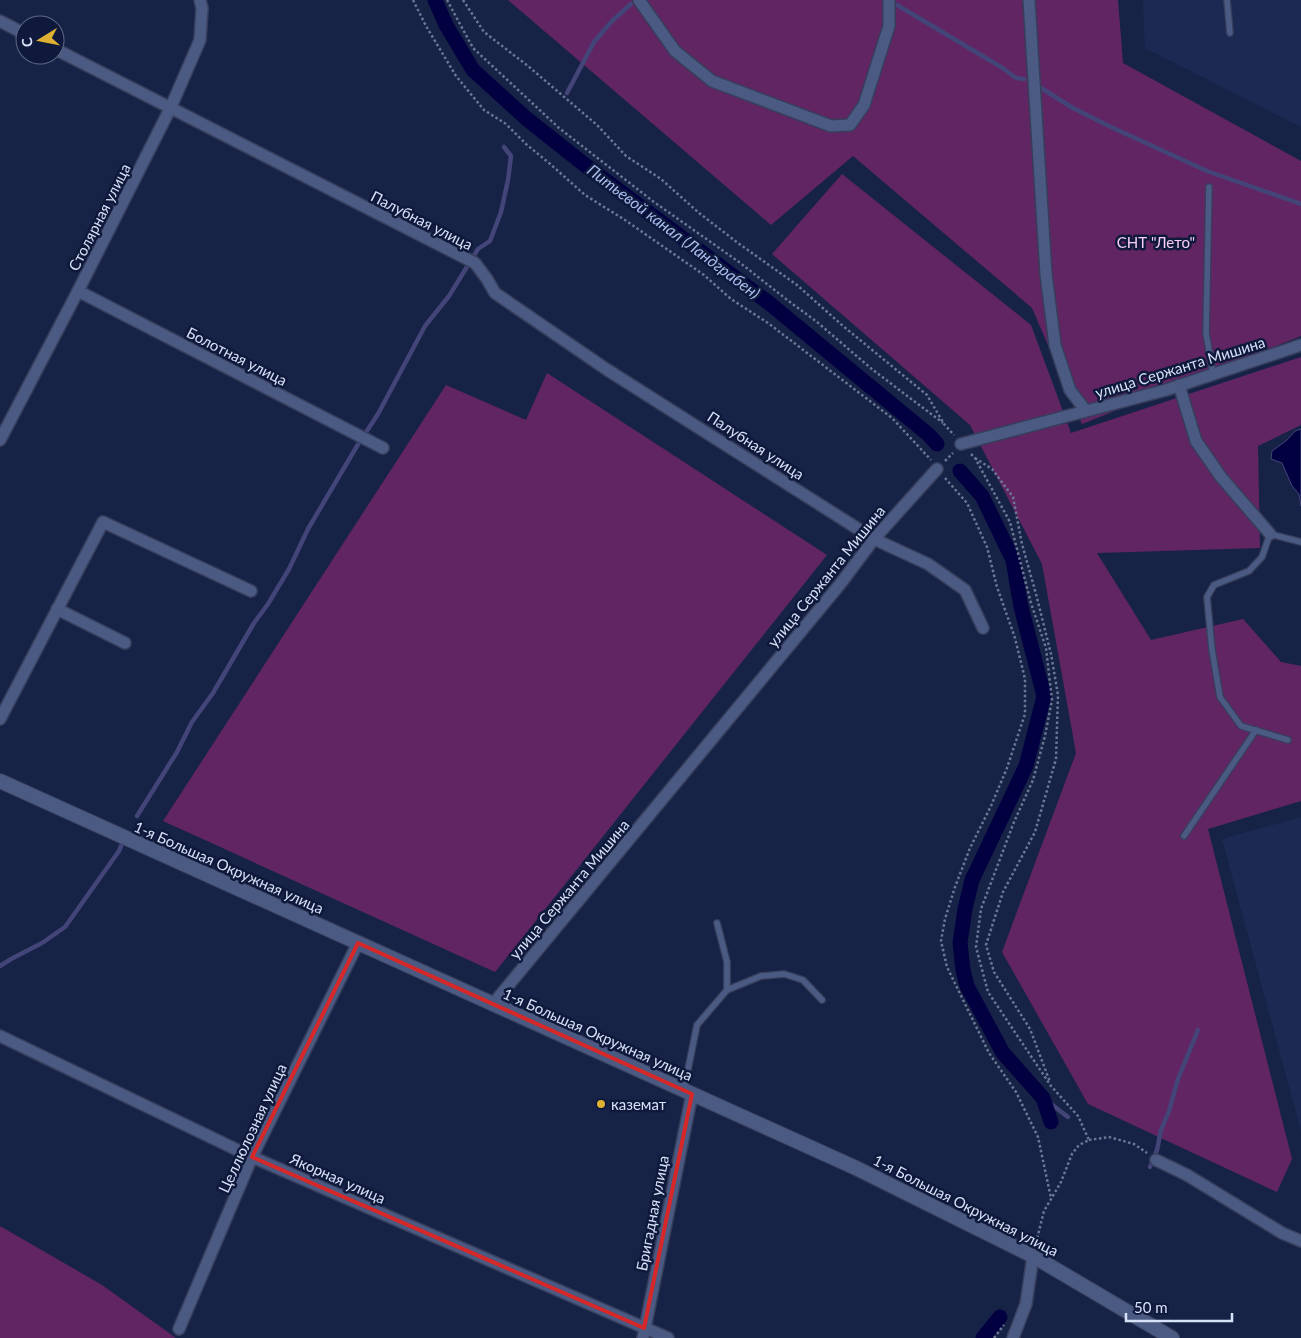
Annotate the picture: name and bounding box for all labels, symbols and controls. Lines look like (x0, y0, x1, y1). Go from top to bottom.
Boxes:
north arrow (15, 15, 65, 65)
text: С (17, 36, 36, 48)
street label: Столярная улица (64, 160, 134, 274)
water label: Питьевой канал (Ландграбен) (584, 160, 764, 302)
street label: Палубная улица (368, 187, 476, 253)
park label: СНТ "Лето" (1117, 233, 1195, 251)
street label: Болотная улица (184, 323, 290, 389)
street label: улица Сержанта Мишина (1093, 333, 1267, 401)
street label: Палубная улица (704, 407, 808, 483)
street label: улица Сержанта Мишина (763, 502, 889, 650)
street label: улица Сержанта Мишина (505, 816, 633, 962)
street label: 1-я Большая Окружная улица (131, 817, 327, 917)
street label: 1-я Большая Окружная улица (500, 984, 696, 1084)
street label: Целлюлозная улица (214, 1061, 290, 1195)
place label: каземат (611, 1095, 667, 1113)
marker: каземат (595, 1098, 607, 1110)
street label: Якорная улица (287, 1149, 388, 1207)
street label: 1-я Большая Окружная улица (870, 1150, 1062, 1260)
street label: Бригадная улица (632, 1154, 672, 1272)
scale bar (1126, 1290, 1232, 1322)
text: 50 m (1134, 1298, 1168, 1316)

